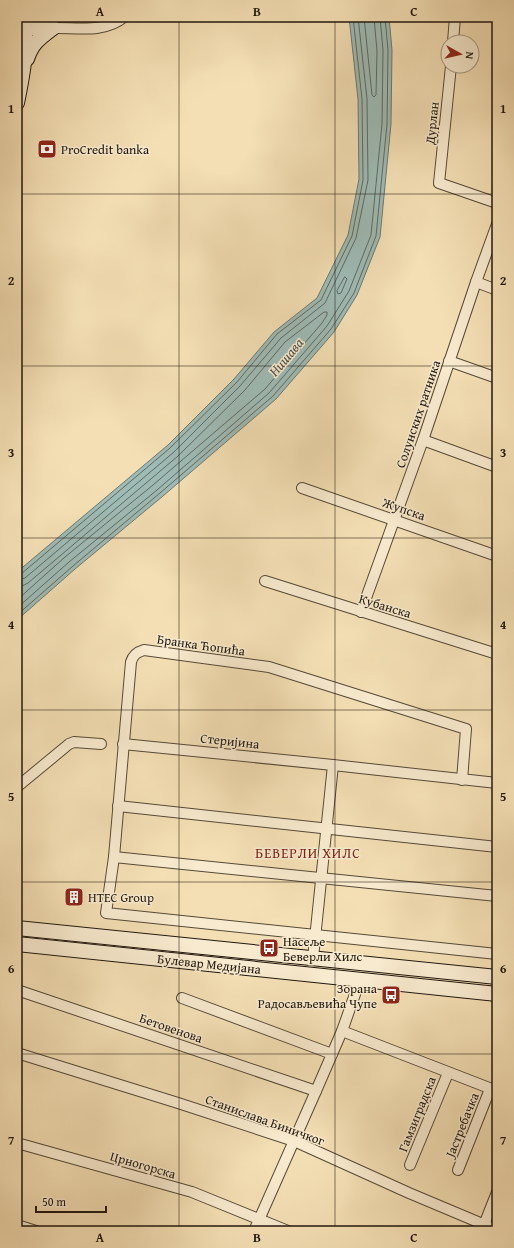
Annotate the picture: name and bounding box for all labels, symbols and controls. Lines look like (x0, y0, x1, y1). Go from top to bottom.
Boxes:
text: A (96, 2, 105, 21)
text: B (253, 2, 261, 21)
text: C (410, 2, 418, 21)
north arrow (440, 34, 480, 74)
text: N (461, 51, 478, 61)
text: 1 (8, 99, 14, 118)
text: 1 (500, 99, 506, 118)
street label: Дурлан (420, 100, 444, 146)
bank icon: ProCredit banka (36, 138, 58, 160)
place label: ProCredit banka (61, 140, 150, 159)
text: 2 (8, 271, 15, 290)
text: 2 (500, 271, 507, 290)
water label: Нишава (264, 333, 308, 381)
street label: Солунских ратника (391, 357, 446, 470)
text: 3 (8, 443, 14, 462)
text: 3 (500, 443, 506, 462)
street label: Жупска (379, 492, 429, 525)
street label: Кубанска (357, 589, 414, 623)
text: 4 (8, 615, 15, 634)
text: 4 (500, 615, 507, 634)
street label: Бранка Ћопића (156, 629, 247, 661)
street label: Стеријина (200, 728, 261, 754)
text: 5 (8, 787, 15, 806)
text: 5 (500, 787, 507, 806)
district label: БЕВЕРЛИ ХИЛС (255, 843, 361, 863)
building icon: HTEC Group (63, 886, 85, 908)
place label: HTEC Group (88, 888, 154, 907)
place label: Насеље Беверли Хилс (283, 932, 363, 966)
bus stop icon: Насеље Беверли Хилс (258, 937, 280, 959)
street label: Булевар Медијана (156, 949, 263, 979)
text: 6 (8, 959, 15, 978)
text: 6 (500, 959, 507, 978)
place label: Зорана Радосављевића Чупе (258, 979, 378, 1013)
bus stop icon: Зорана Радосављевића Чупе (380, 984, 402, 1006)
street label: Бетовенова (137, 1008, 206, 1048)
street label: Гамзиградска (393, 1073, 441, 1155)
street label: Јастребачка (440, 1089, 484, 1162)
street label: Станислава Биничког (203, 1090, 328, 1151)
text: 7 (8, 1131, 15, 1150)
text: 7 (500, 1131, 507, 1150)
street label: Црногорска (108, 1147, 179, 1184)
scale bar (36, 1188, 106, 1214)
text: 50 m (42, 1193, 66, 1210)
text: A (96, 1228, 105, 1247)
text: B (253, 1228, 261, 1247)
text: C (410, 1228, 418, 1247)

